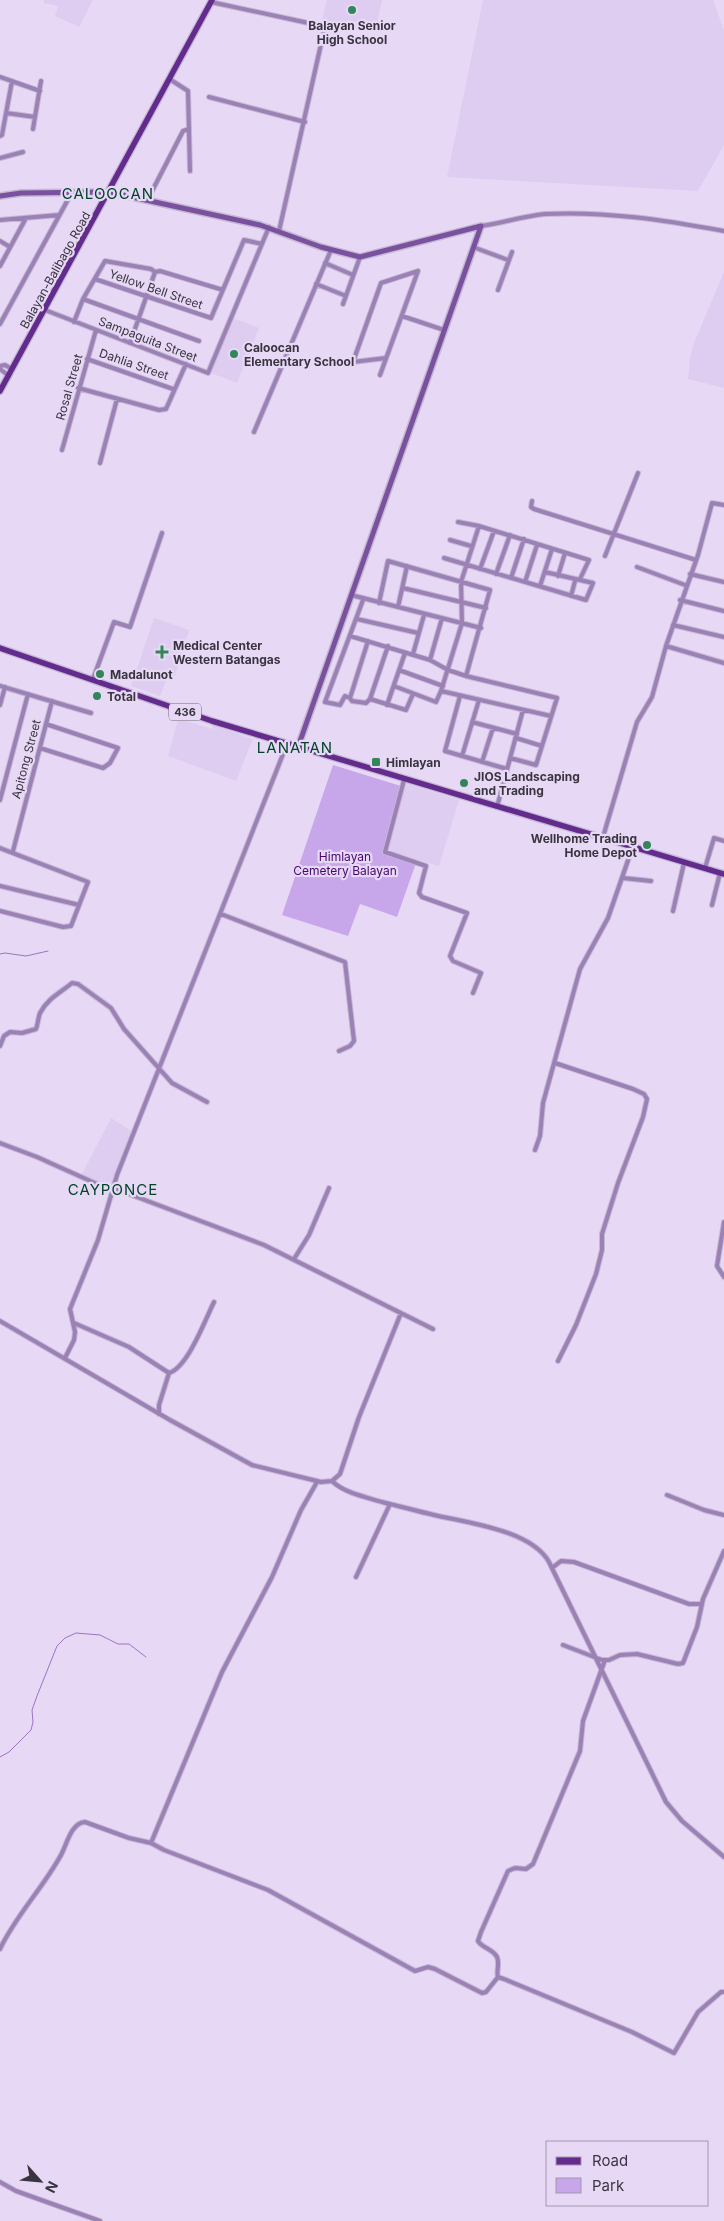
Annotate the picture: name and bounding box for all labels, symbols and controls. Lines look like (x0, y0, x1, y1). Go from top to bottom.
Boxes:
marker: Balayan Senior High School (346, 4, 358, 16)
place label: Balayan Senior High School (308, 18, 396, 47)
district label: CALOOCAN (62, 184, 154, 203)
street label: Balayan-Balibago Road (17, 209, 93, 331)
street label: Yellow Bell Street (107, 266, 205, 312)
street label: Sampaguita Street (97, 313, 200, 365)
place label: Caloocan Elementary School (244, 340, 354, 369)
street label: Dahlia Street (97, 345, 171, 383)
marker: Caloocan Elementary School (228, 348, 240, 360)
street label: Rosal Street (52, 352, 86, 422)
place label: Medical Center Western Batangas (173, 638, 281, 667)
marker: Medical Center Western Batangas (155, 645, 169, 659)
place label: Madalunot (110, 667, 173, 682)
marker: Madalunot (94, 668, 106, 680)
place label: Total (107, 689, 136, 704)
marker: Total (91, 690, 103, 702)
road number: 436 (169, 704, 201, 720)
street label: Apitong Street (8, 718, 44, 800)
district label: LANATAN (257, 738, 333, 757)
place label: Himlayan (386, 755, 441, 770)
marker: Himlayan (370, 756, 382, 768)
place label: JIOS Landscaping and Trading (474, 769, 580, 798)
marker: JIOS Landscaping and Trading (458, 777, 470, 789)
place label: Wellhome Trading Home Depot (531, 831, 638, 860)
marker: Wellhome Trading Home Depot (641, 839, 653, 851)
park label: Himlayan Cemetery Balayan (293, 849, 397, 878)
district label: CAYPONCE (68, 1180, 158, 1199)
legend (546, 2141, 709, 2206)
text: Road (592, 2151, 628, 2170)
north arrow (15, 2156, 65, 2206)
text: Park (592, 2176, 625, 2195)
text: N (42, 2179, 62, 2196)

